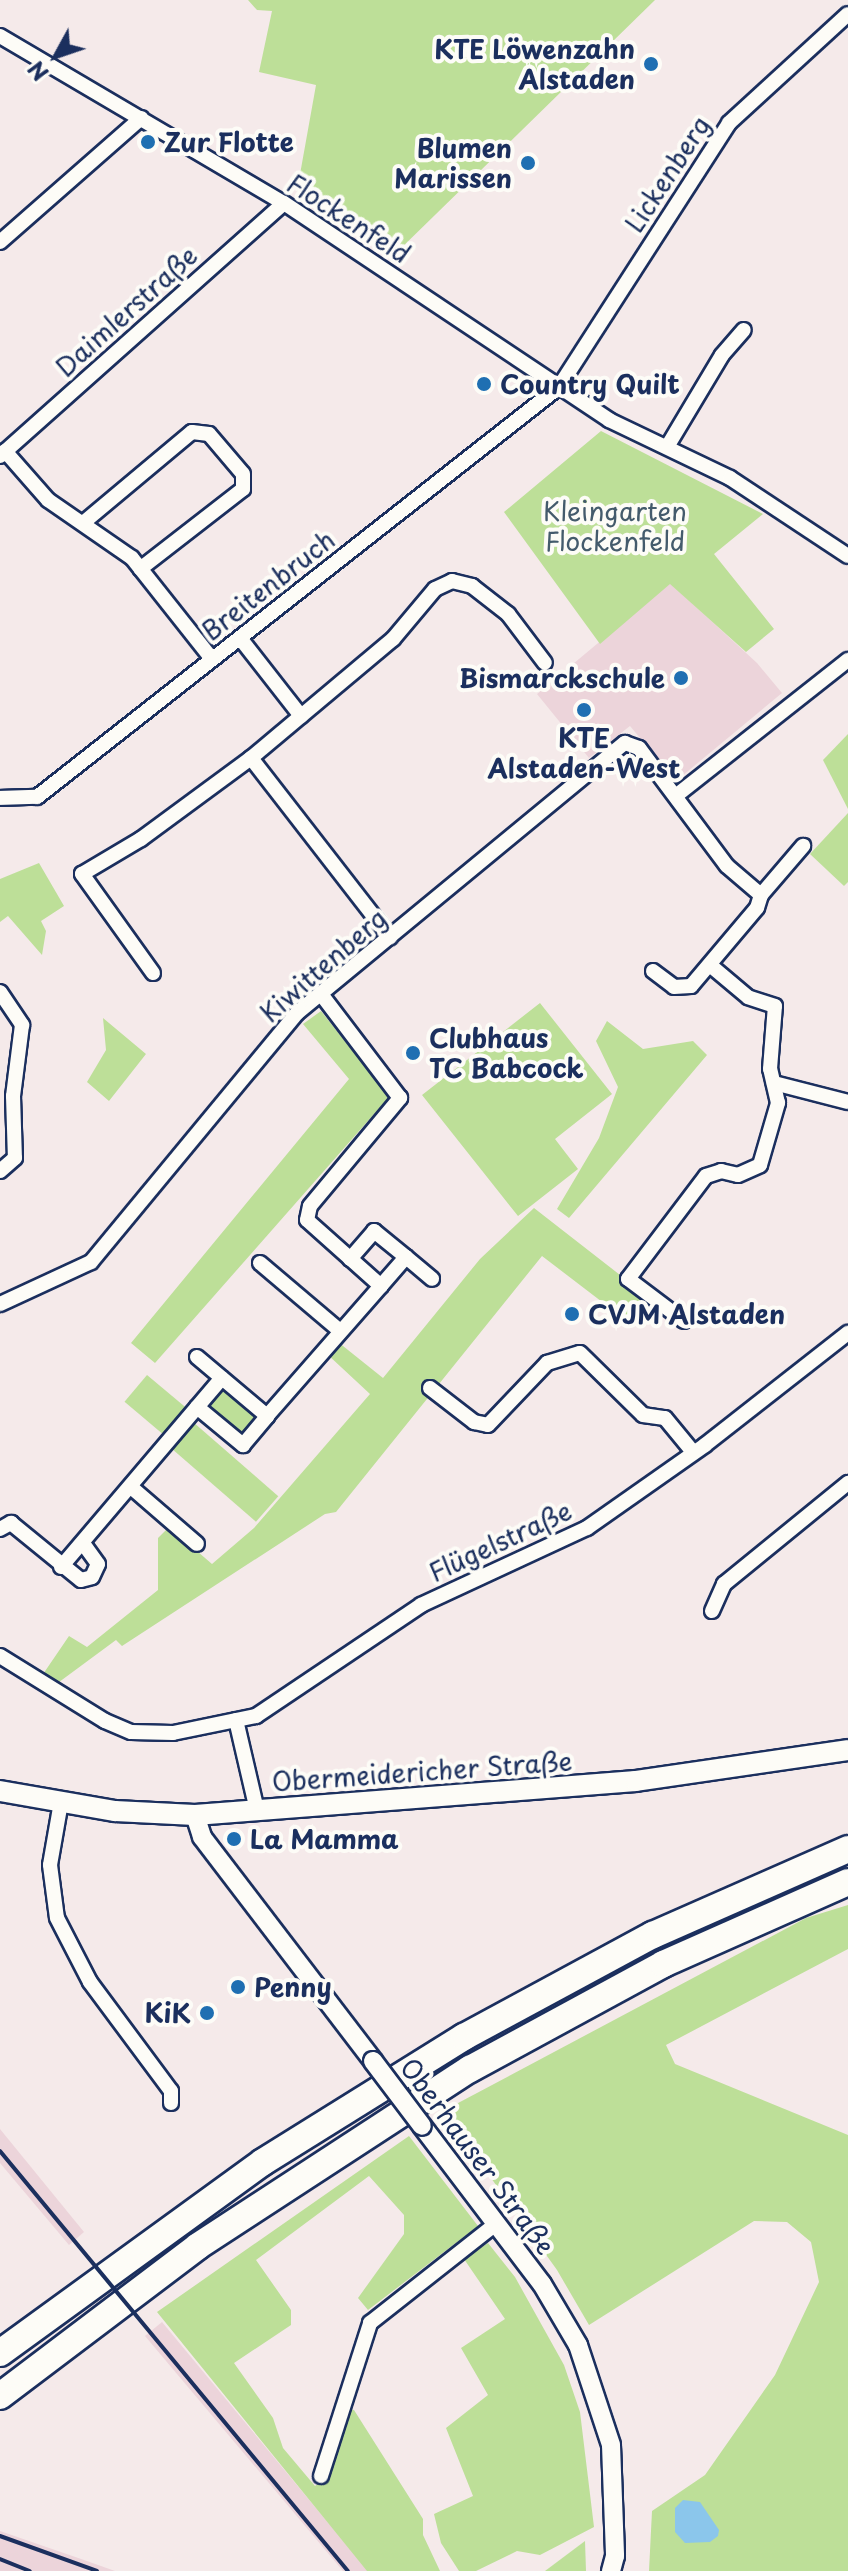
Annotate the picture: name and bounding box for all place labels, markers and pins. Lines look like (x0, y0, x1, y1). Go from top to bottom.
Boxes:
place label: KTE Löwenzahn Alstaden (432, 33, 635, 94)
marker: KTE Löwenzahn Alstaden (642, 55, 660, 73)
place label: Zur Flotte (164, 126, 293, 158)
place label: Blumen Marissen (394, 132, 512, 194)
marker: Zur Flotte (139, 133, 157, 151)
marker: Blumen Marissen (519, 154, 537, 172)
place label: Country Quilt (500, 368, 681, 400)
marker: Country Quilt (475, 375, 493, 393)
place label: Bismarckschule (459, 662, 665, 694)
marker: Bismarckschule (672, 669, 690, 687)
marker: KTE Alstaden-West (575, 701, 593, 719)
place label: KTE Alstaden-West (487, 722, 681, 784)
place label: Clubhaus TC Babcock (429, 1022, 586, 1084)
marker: Clubhaus TC Babcock (404, 1044, 422, 1062)
place label: CVJM Alstaden (588, 1298, 787, 1330)
marker: CVJM Alstaden (563, 1305, 581, 1323)
place label: La Mamma (250, 1823, 399, 1855)
marker: La Mamma (225, 1830, 243, 1848)
place label: Penny (254, 1971, 332, 2003)
marker: Penny (229, 1978, 247, 1996)
place label: KiK (145, 1997, 191, 2029)
marker: KiK (198, 2004, 216, 2022)

